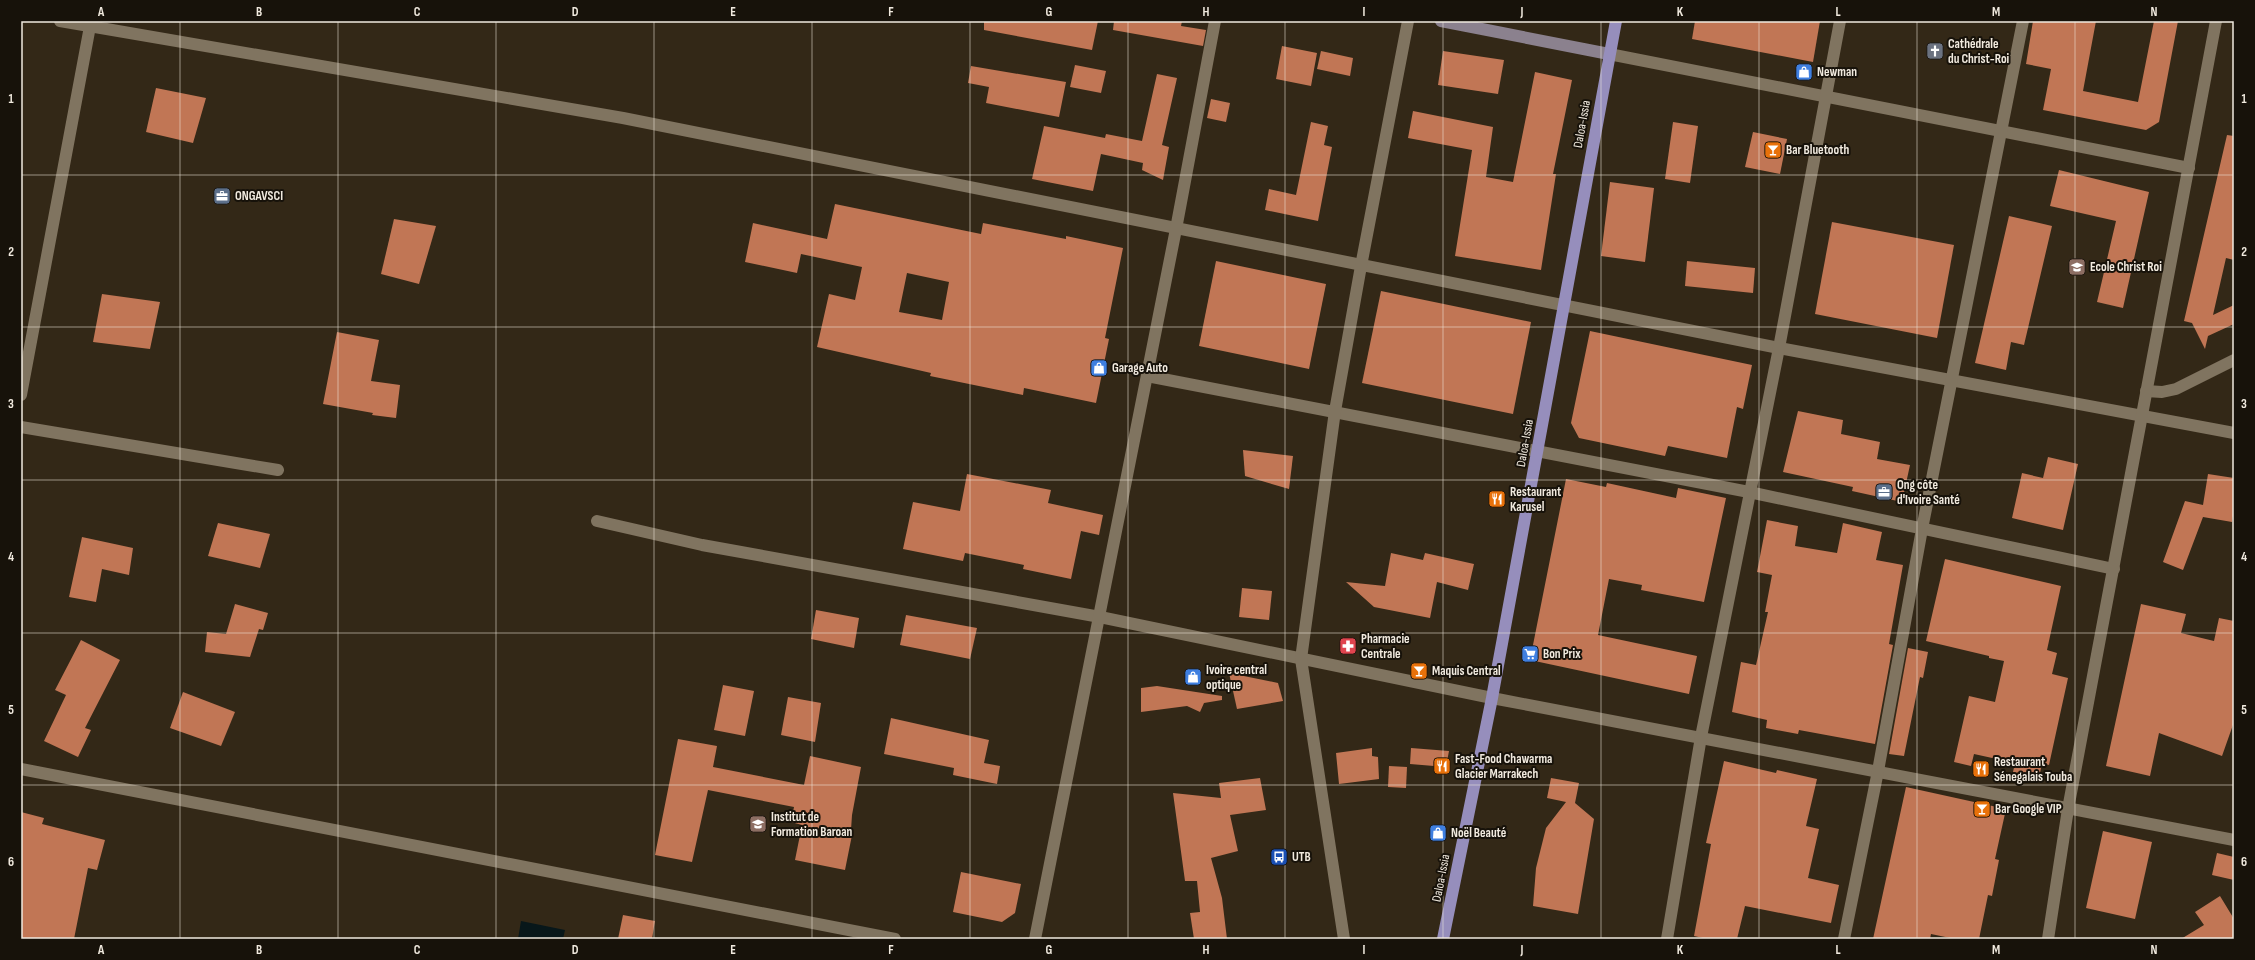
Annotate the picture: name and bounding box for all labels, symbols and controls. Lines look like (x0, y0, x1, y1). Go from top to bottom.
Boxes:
text: A (97, 4, 105, 20)
text: B (256, 4, 262, 20)
text: C (414, 4, 421, 20)
text: D (572, 4, 579, 20)
text: E (730, 4, 736, 20)
text: F (888, 4, 894, 20)
text: G (1046, 4, 1053, 20)
text: H (1203, 4, 1210, 20)
text: I (1363, 4, 1366, 20)
text: J (1520, 4, 1524, 20)
text: K (1677, 4, 1684, 20)
text: L (1835, 4, 1841, 20)
text: M (1992, 4, 2000, 20)
text: N (2151, 4, 2158, 20)
place label: Cathédrale du Christ-Roi (1948, 36, 2010, 67)
church icon: Cathédrale du Christ-Roi (1925, 41, 1945, 61)
shop icon: Newman (1794, 62, 1814, 82)
place label: Newman (1817, 64, 1857, 80)
text: 1 (8, 91, 14, 107)
text: 1 (2241, 91, 2247, 107)
street label: Daloa-Issia (1570, 99, 1594, 149)
bar icon: Bar Bluetooth (1763, 140, 1783, 160)
place label: Bar Bluetooth (1786, 142, 1849, 158)
office icon: ONGAVSCI (212, 186, 232, 206)
place label: ONGAVSCI (235, 188, 283, 204)
text: 2 (8, 244, 14, 260)
text: 2 (2241, 244, 2247, 260)
school or university icon: Ecole Christ Roi (2067, 257, 2087, 277)
place label: Ecole Christ Roi (2090, 259, 2162, 275)
shop icon: Garage Auto (1089, 358, 1109, 378)
place label: Garage Auto (1112, 360, 1168, 376)
text: 3 (8, 396, 14, 412)
text: 3 (2241, 396, 2247, 412)
street label: Daloa-Issia (1513, 418, 1537, 468)
place label: Ong côte d'Ivoire Santé (1897, 477, 1960, 508)
office icon: Ong côte d'Ivoire Santé (1874, 482, 1894, 502)
place label: Restaurant Karusel (1510, 484, 1562, 515)
restaurant icon: Restaurant Karusel (1487, 489, 1507, 509)
text: 4 (8, 549, 14, 565)
text: 4 (2241, 549, 2247, 565)
place label: Pharmacie Centrale (1361, 631, 1410, 662)
pharmacy icon: Pharmacie Centrale (1338, 636, 1358, 656)
supermarket icon: Bon Prix (1520, 644, 1540, 664)
place label: Bon Prix (1543, 646, 1581, 662)
bar icon: Maquis Central (1409, 661, 1429, 681)
place label: Ivoire central optique (1206, 662, 1267, 693)
place label: Maquis Central (1432, 663, 1501, 679)
shop icon: Ivoire central optique (1183, 667, 1203, 687)
text: 5 (8, 702, 14, 718)
text: 5 (2241, 702, 2247, 718)
place label: Fast-Food Chawarma Glacier Marrakech (1455, 751, 1552, 782)
place label: Restaurant Sénegalais Touba (1994, 754, 2072, 785)
restaurant icon: Fast-Food Chawarma Glacier Marrakech (1432, 756, 1452, 776)
restaurant icon: Restaurant Sénegalais Touba (1971, 759, 1991, 779)
bar icon: Bar Google VIP (1972, 799, 1992, 819)
place label: Bar Google VIP (1995, 801, 2062, 817)
place label: Institut de Formation Baroan (771, 809, 853, 840)
school or university icon: Institut de Formation Baroan (748, 814, 768, 834)
shop icon: Noël Beauté (1428, 823, 1448, 843)
place label: Noël Beauté (1451, 825, 1507, 841)
bus stop icon: UTB (1269, 847, 1289, 867)
place label: UTB (1292, 849, 1311, 865)
street label: Daloa-Issia (1429, 853, 1453, 903)
text: 6 (8, 854, 14, 870)
text: 6 (2241, 854, 2247, 870)
text: A (97, 942, 105, 958)
text: B (256, 942, 262, 958)
text: C (414, 942, 421, 958)
text: D (572, 942, 579, 958)
text: E (730, 942, 736, 958)
text: F (888, 942, 894, 958)
text: G (1046, 942, 1053, 958)
text: H (1203, 942, 1210, 958)
text: I (1363, 942, 1366, 958)
text: J (1520, 942, 1524, 958)
text: K (1677, 942, 1684, 958)
text: L (1835, 942, 1841, 958)
text: M (1992, 942, 2000, 958)
text: N (2151, 942, 2158, 958)

